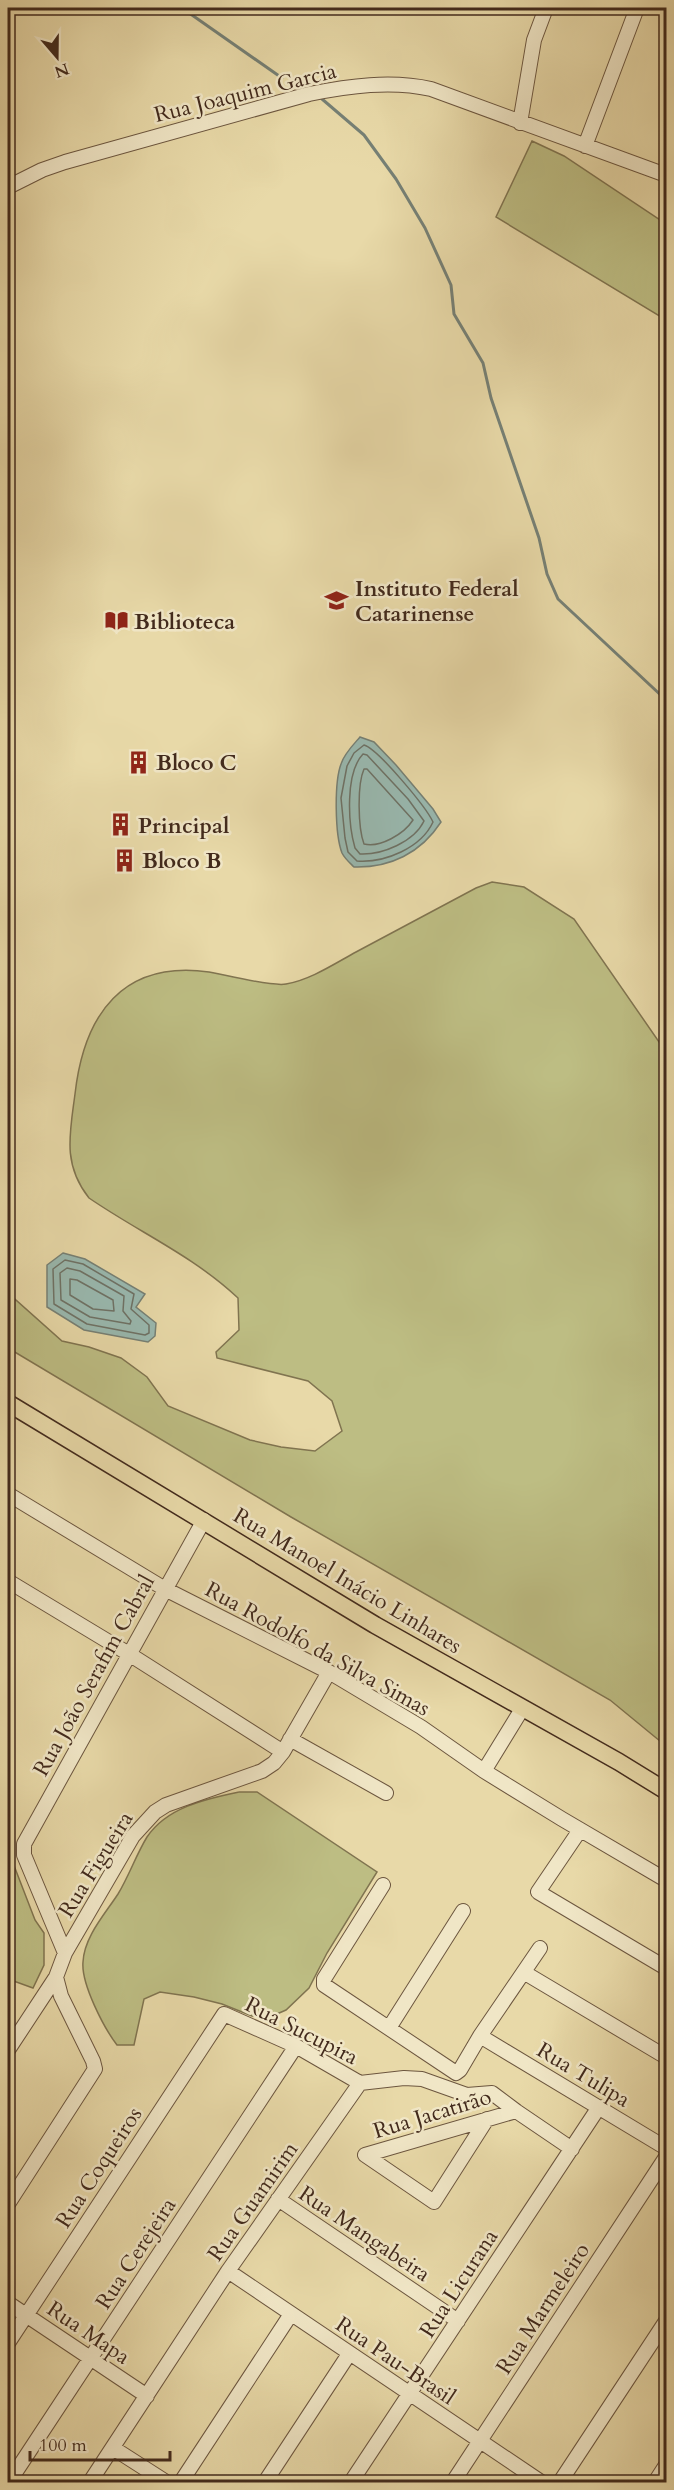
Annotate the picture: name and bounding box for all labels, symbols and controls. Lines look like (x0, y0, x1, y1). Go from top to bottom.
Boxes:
north arrow (27, 27, 87, 87)
street label: Rua Joaquim Garcia (151, 56, 340, 130)
text: N (51, 57, 72, 83)
place label: Instituto Federal Catarinense (355, 574, 519, 629)
school or university icon: Instituto Federal Catarinense (324, 588, 350, 614)
place label: Biblioteca (134, 607, 235, 637)
library icon: Biblioteca (103, 608, 129, 634)
place label: Bloco C (156, 748, 237, 778)
building icon: Bloco C (125, 749, 151, 775)
place label: Principal (138, 811, 230, 841)
building icon: Principal (107, 812, 133, 838)
place label: Bloco B (142, 846, 221, 876)
building icon: Bloco B (111, 847, 137, 873)
street label: Rua Manoel Inácio Linhares (228, 1501, 467, 1661)
street label: Rua João Serafim Cabral (26, 1569, 162, 1782)
street label: Rua Rodolfo da Silva Simas (200, 1574, 435, 1723)
street label: Rua Figueira (51, 1805, 141, 1923)
street label: Rua Sucupira (240, 1990, 364, 2072)
street label: Rua Tulipa (531, 2035, 636, 2115)
street label: Rua Jacatirão (370, 2082, 495, 2146)
street label: Rua Coqueiros (48, 2101, 149, 2234)
street label: Rua Guamirim (201, 2136, 305, 2267)
street label: Rua Mangabeira (293, 2179, 437, 2289)
street label: Rua Cerejeira (89, 2192, 183, 2315)
street label: Rua Licurana (413, 2223, 505, 2344)
street label: Rua Marmeleiro (489, 2237, 597, 2380)
street label: Rua Mapa (41, 2294, 136, 2372)
street label: Rua Pau-Brasil (330, 2310, 462, 2412)
scale bar (30, 2424, 170, 2462)
text: 100 m (39, 2433, 87, 2458)

